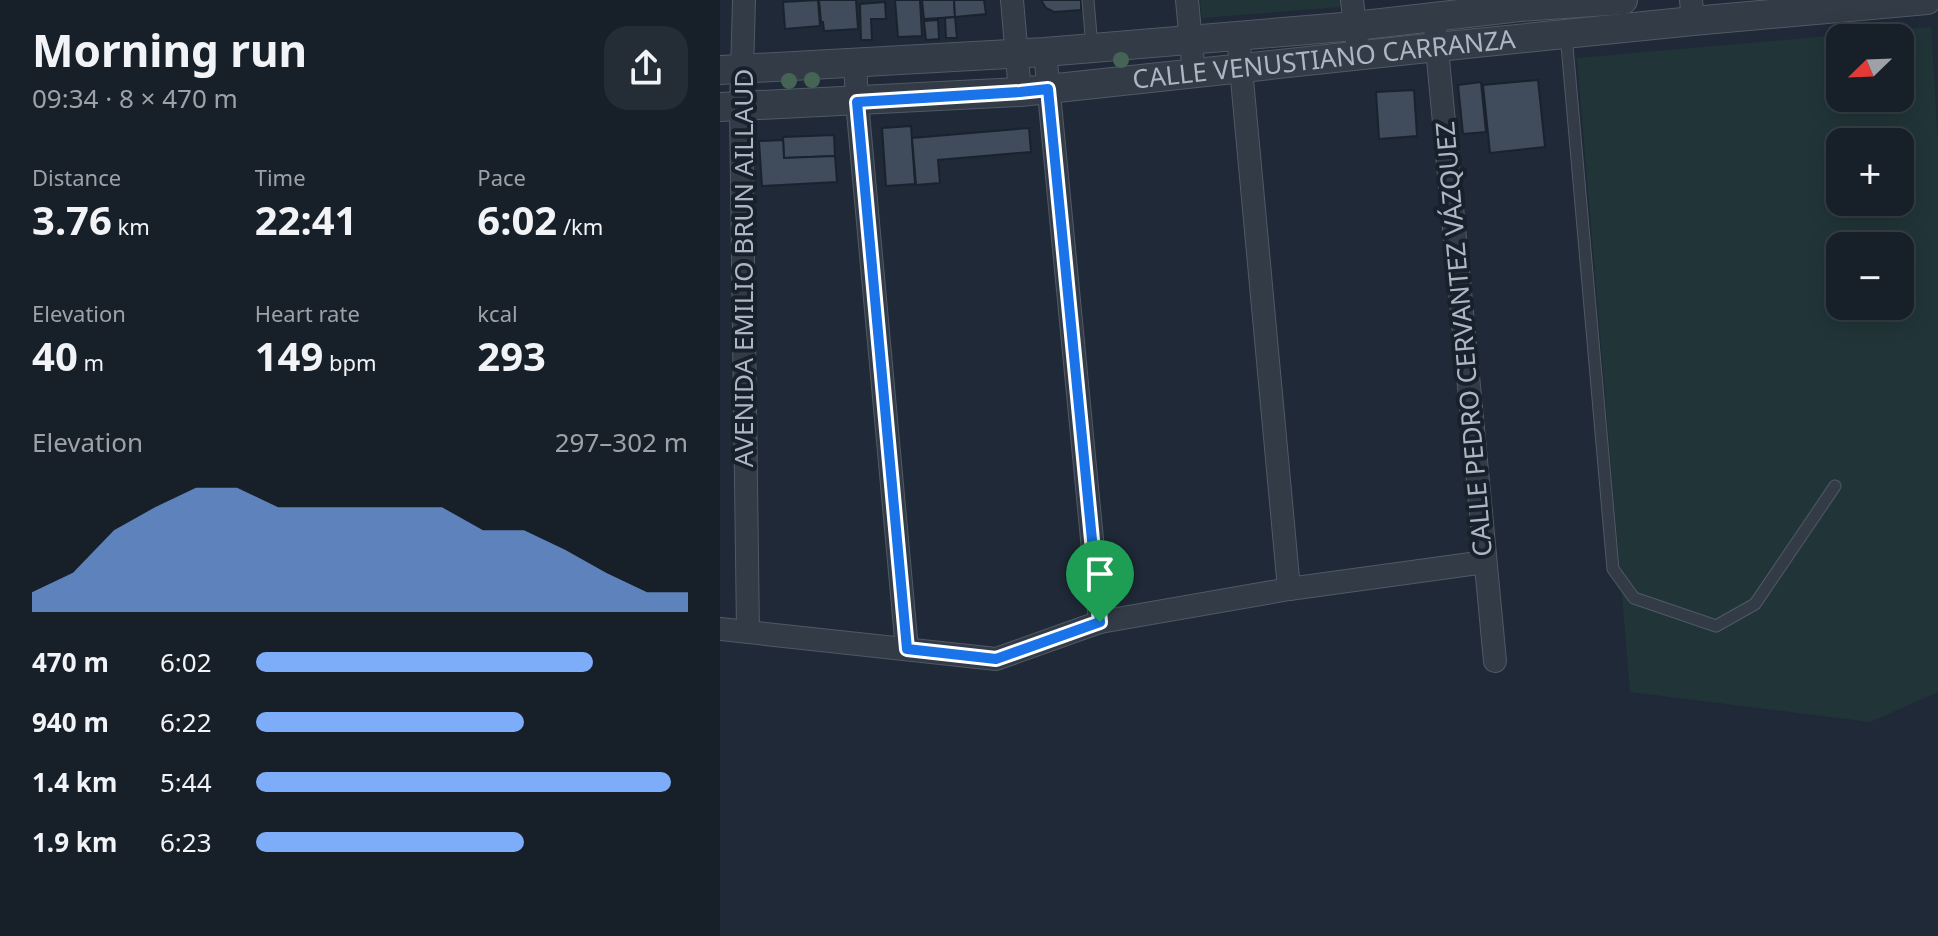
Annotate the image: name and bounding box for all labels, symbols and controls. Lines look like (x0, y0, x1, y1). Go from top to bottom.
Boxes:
text: Morning run (32, 20, 307, 80)
street label: CALLE VENUSTIANO CARRANZA (1131, 20, 1517, 97)
north arrow (1826, 24, 1914, 112)
map controls (1826, 24, 1914, 320)
button: share (604, 26, 688, 110)
street label: AVENIDA EMILIO BRUN AILLAUD (725, 69, 761, 467)
text: 09:34 · 8 × 470 m (32, 80, 238, 116)
street label: CALLE PEDRO CERVANTEZ VÁZQUEZ (1426, 120, 1500, 558)
button: + (1826, 128, 1914, 216)
text: Distance (32, 162, 121, 192)
text: Time (255, 162, 306, 192)
text: Pace (477, 162, 526, 192)
text: 3.76 (32, 192, 112, 247)
text: 22:41 (255, 192, 357, 247)
text: 6:02 (477, 192, 557, 247)
text: km (112, 211, 150, 241)
text: /km (557, 211, 603, 241)
button: − (1826, 232, 1914, 320)
text: Elevation (32, 298, 126, 328)
text: Heart rate (255, 298, 360, 328)
text: kcal (477, 298, 518, 328)
text: 40 (32, 328, 78, 383)
text: 149 (255, 328, 323, 383)
text: 293 (477, 328, 546, 383)
text: m (78, 347, 104, 377)
text: bpm (323, 347, 377, 377)
text: Elevation (32, 424, 143, 460)
text: 297–302 m (555, 424, 688, 460)
pin (1066, 540, 1134, 622)
icon: arrive (1078, 552, 1122, 596)
text: 470 m (32, 644, 109, 680)
text: 6:02 (160, 644, 212, 680)
text: 940 m (32, 704, 109, 740)
text: 6:22 (160, 704, 212, 740)
text: 1.4 km (32, 764, 117, 800)
text: 5:44 (160, 764, 212, 800)
text: 1.9 km (32, 824, 117, 860)
text: 6:23 (160, 824, 212, 860)

